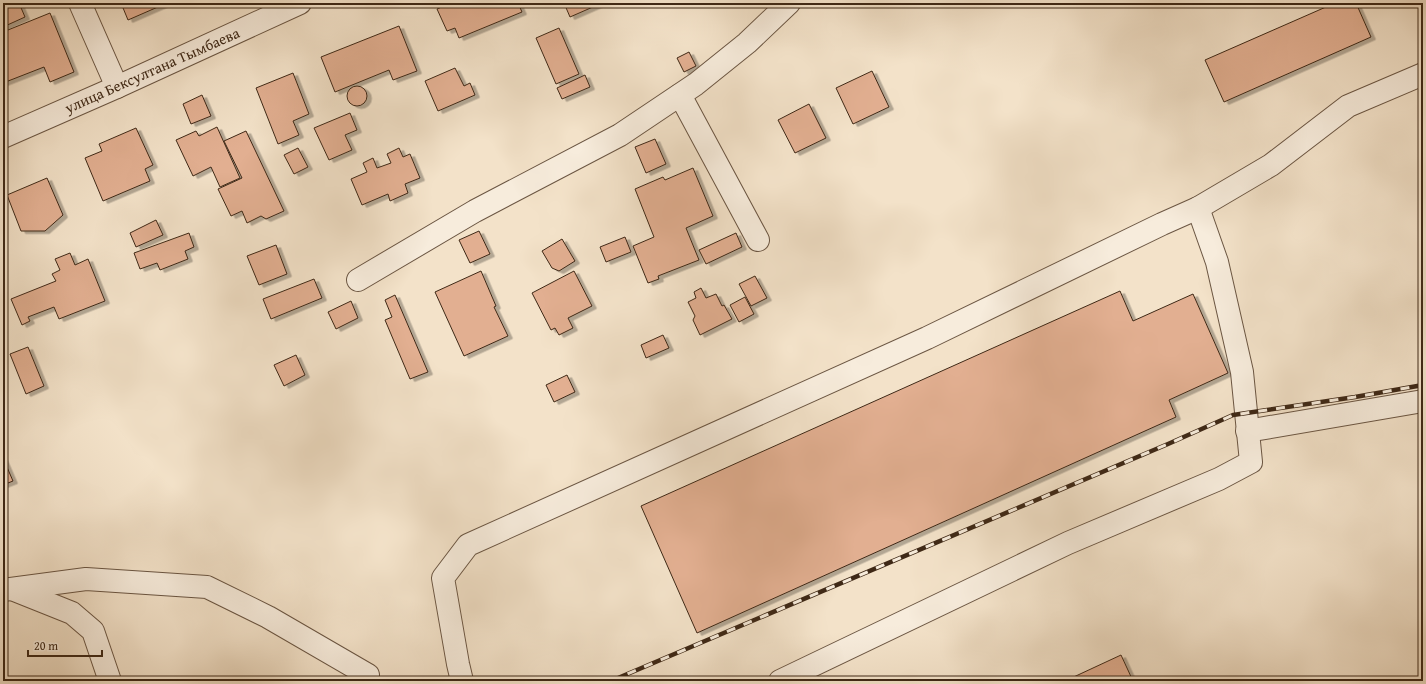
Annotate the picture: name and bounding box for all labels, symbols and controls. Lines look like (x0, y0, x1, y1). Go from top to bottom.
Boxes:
street label: улица Бексултана Тымбаева (60, 22, 243, 118)
scale bar (28, 632, 102, 658)
text: 20 m (34, 637, 58, 654)

